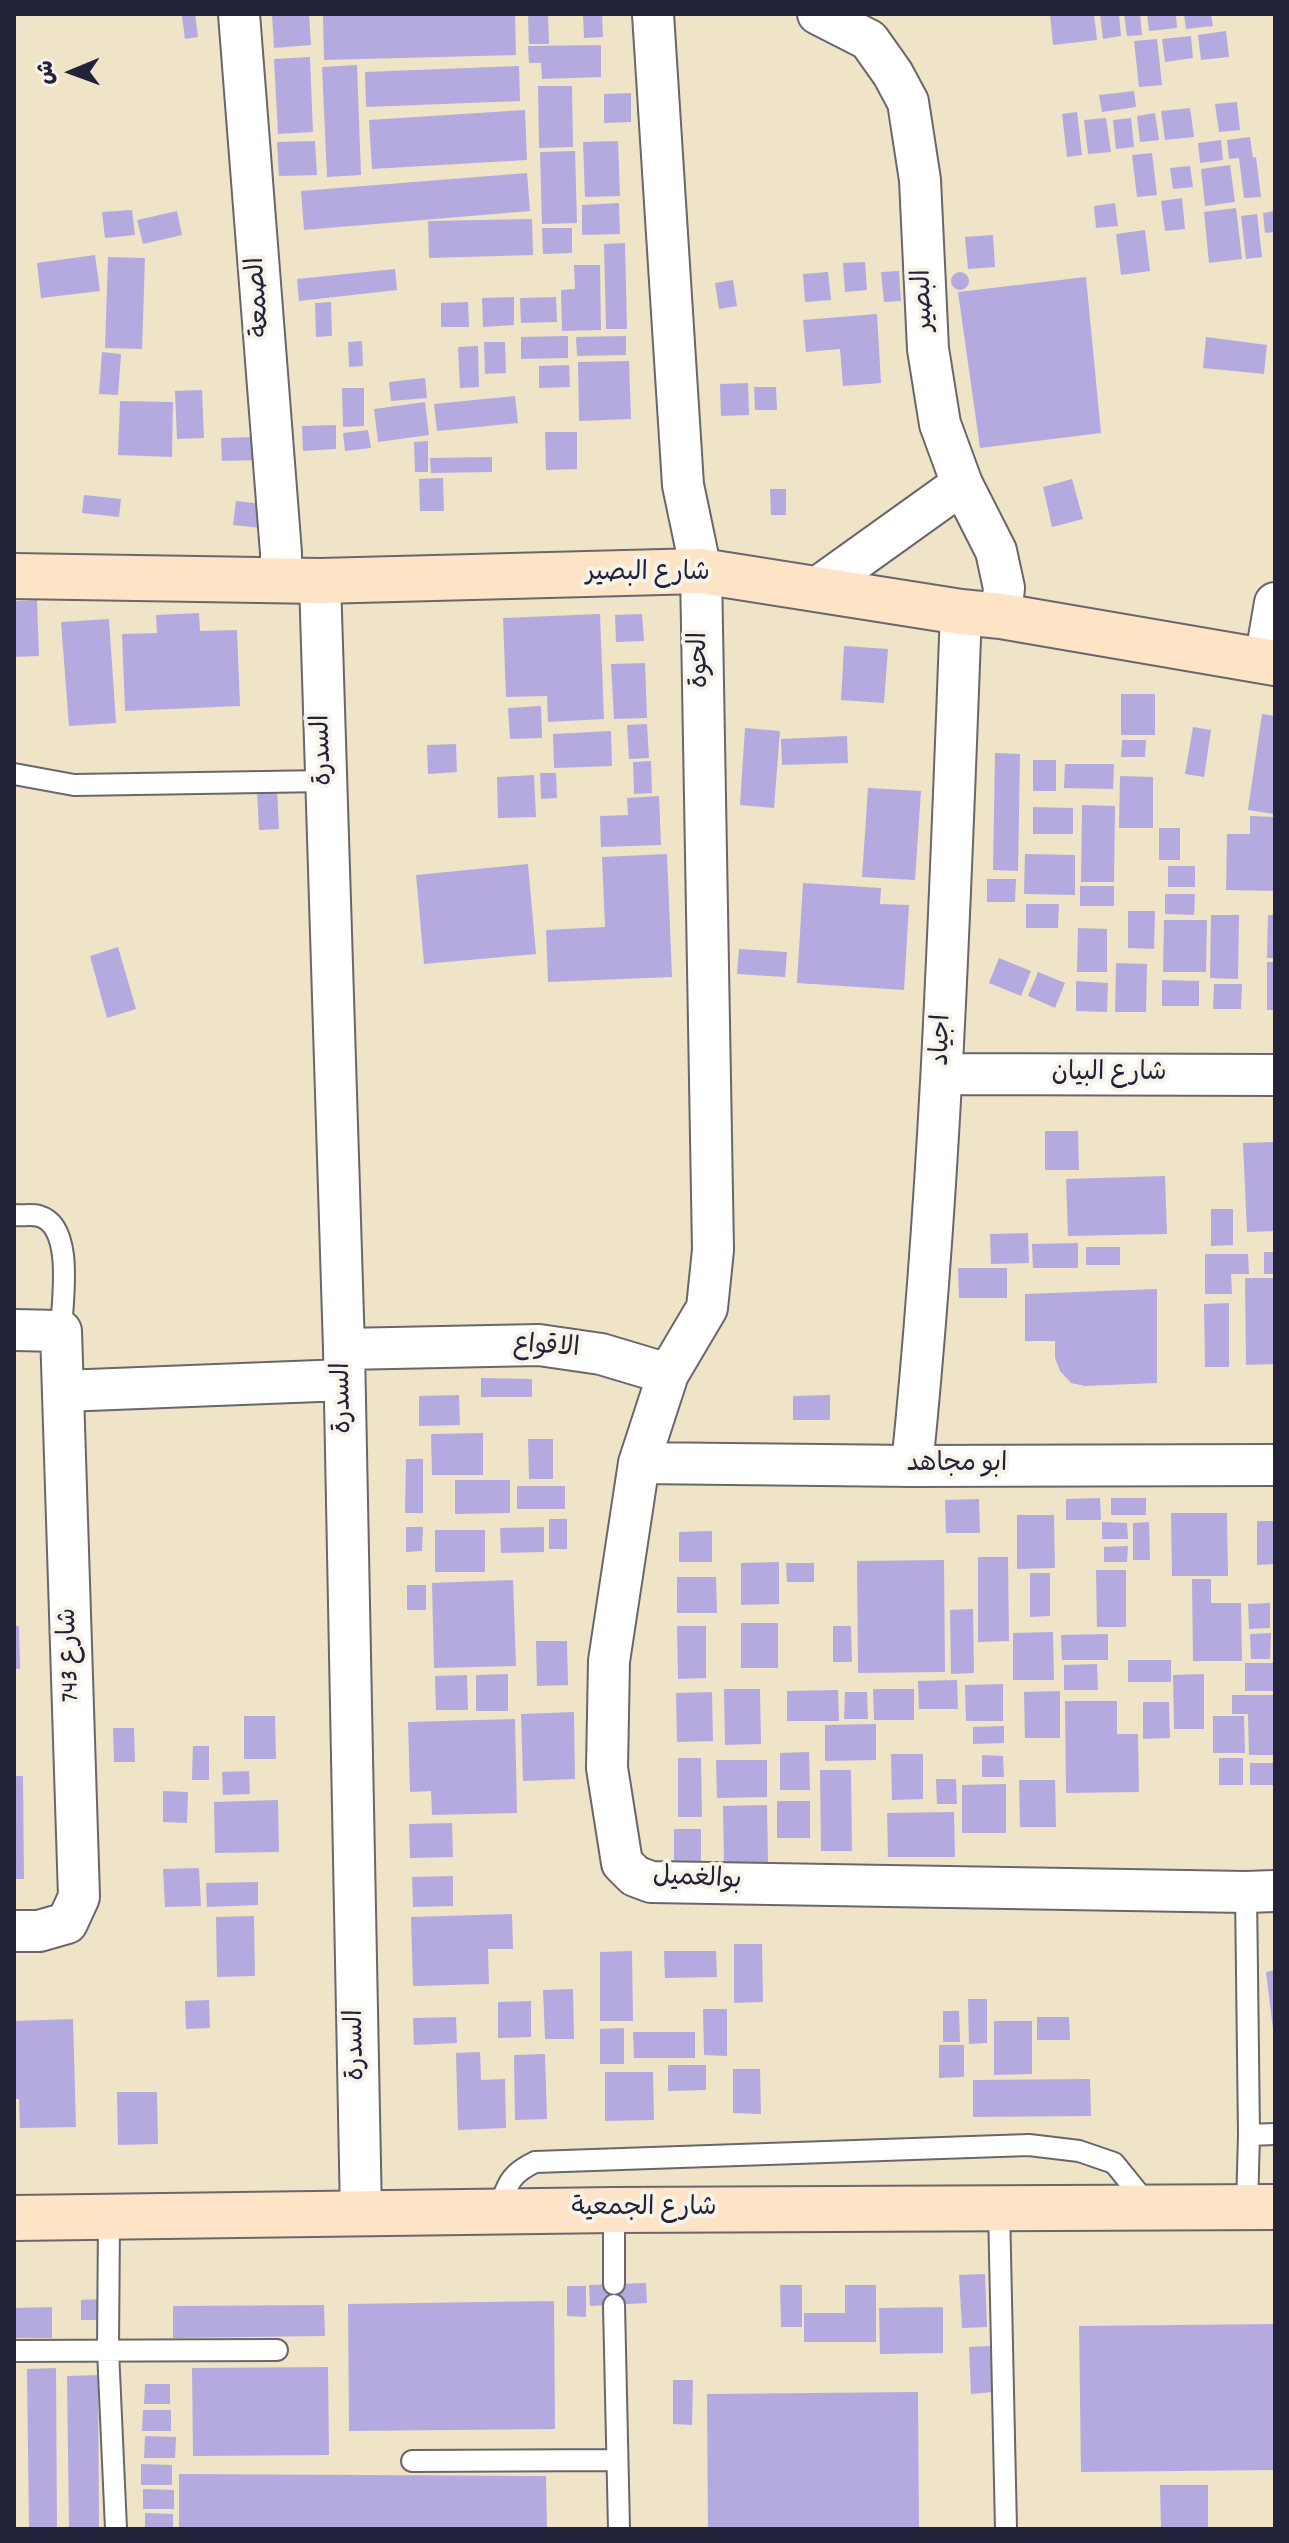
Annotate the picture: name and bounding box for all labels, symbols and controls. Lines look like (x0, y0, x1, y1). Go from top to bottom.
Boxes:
north arrow (32, 32, 112, 112)
text: ش (32, 60, 63, 85)
street label: الصمعة (243, 256, 279, 338)
street label: البصير (909, 269, 943, 331)
street label: شارع البصير (586, 559, 710, 591)
street label: الحوة (686, 632, 718, 688)
street label: السدرة (308, 714, 342, 786)
street label: اجياد (928, 1014, 960, 1066)
street label: شارع البيان (1051, 1059, 1167, 1091)
street label: الاقواع (511, 1331, 581, 1367)
street label: السدرة (329, 1362, 361, 1434)
street label: ابو مجاهد (907, 1450, 1007, 1482)
street label: شارع 743 (55, 1607, 89, 1703)
street label: بوالغميل (652, 1863, 742, 1899)
street label: السدرة (342, 2009, 374, 2081)
street label: شارع الجمعية (571, 2194, 717, 2226)

